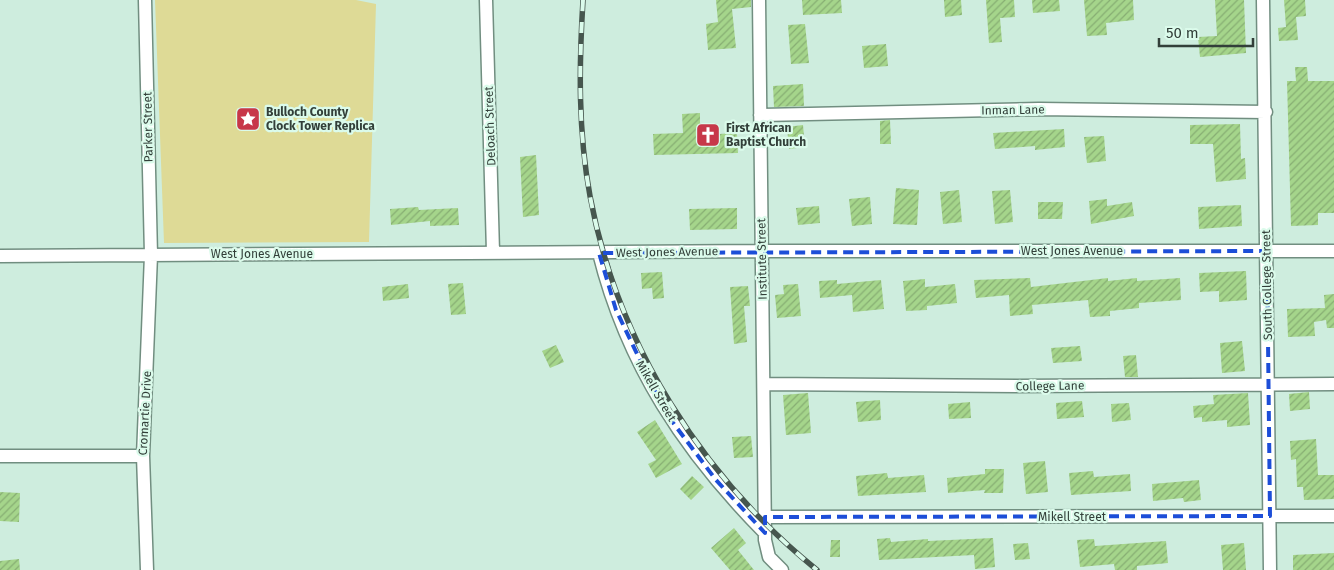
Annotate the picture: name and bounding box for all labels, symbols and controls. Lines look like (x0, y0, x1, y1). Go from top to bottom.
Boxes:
scale bar (1159, 15, 1253, 47)
text: 50 m (1166, 24, 1199, 42)
street label: Deloach Street (482, 85, 498, 166)
street label: Parker Street (140, 91, 156, 162)
street label: Inman Lane (981, 102, 1045, 118)
place label: Bulloch County Clock Tower Replica (266, 105, 375, 133)
place icon: Bulloch County Clock Tower Replica (235, 106, 261, 132)
place label: First African Baptist Church (726, 121, 806, 149)
church icon: First African Baptist Church (695, 122, 721, 148)
street label: Institute Street (754, 217, 770, 300)
street label: South College Street (1259, 229, 1275, 340)
street label: West Jones Avenue (616, 244, 718, 260)
street label: West Jones Avenue (1021, 244, 1123, 258)
street label: West Jones Avenue (211, 247, 313, 261)
street label: Mikell Street (633, 358, 679, 425)
street label: Cromartie Drive (136, 370, 154, 456)
street label: College Lane (1016, 378, 1084, 394)
street label: Mikell Street (1038, 510, 1107, 524)

